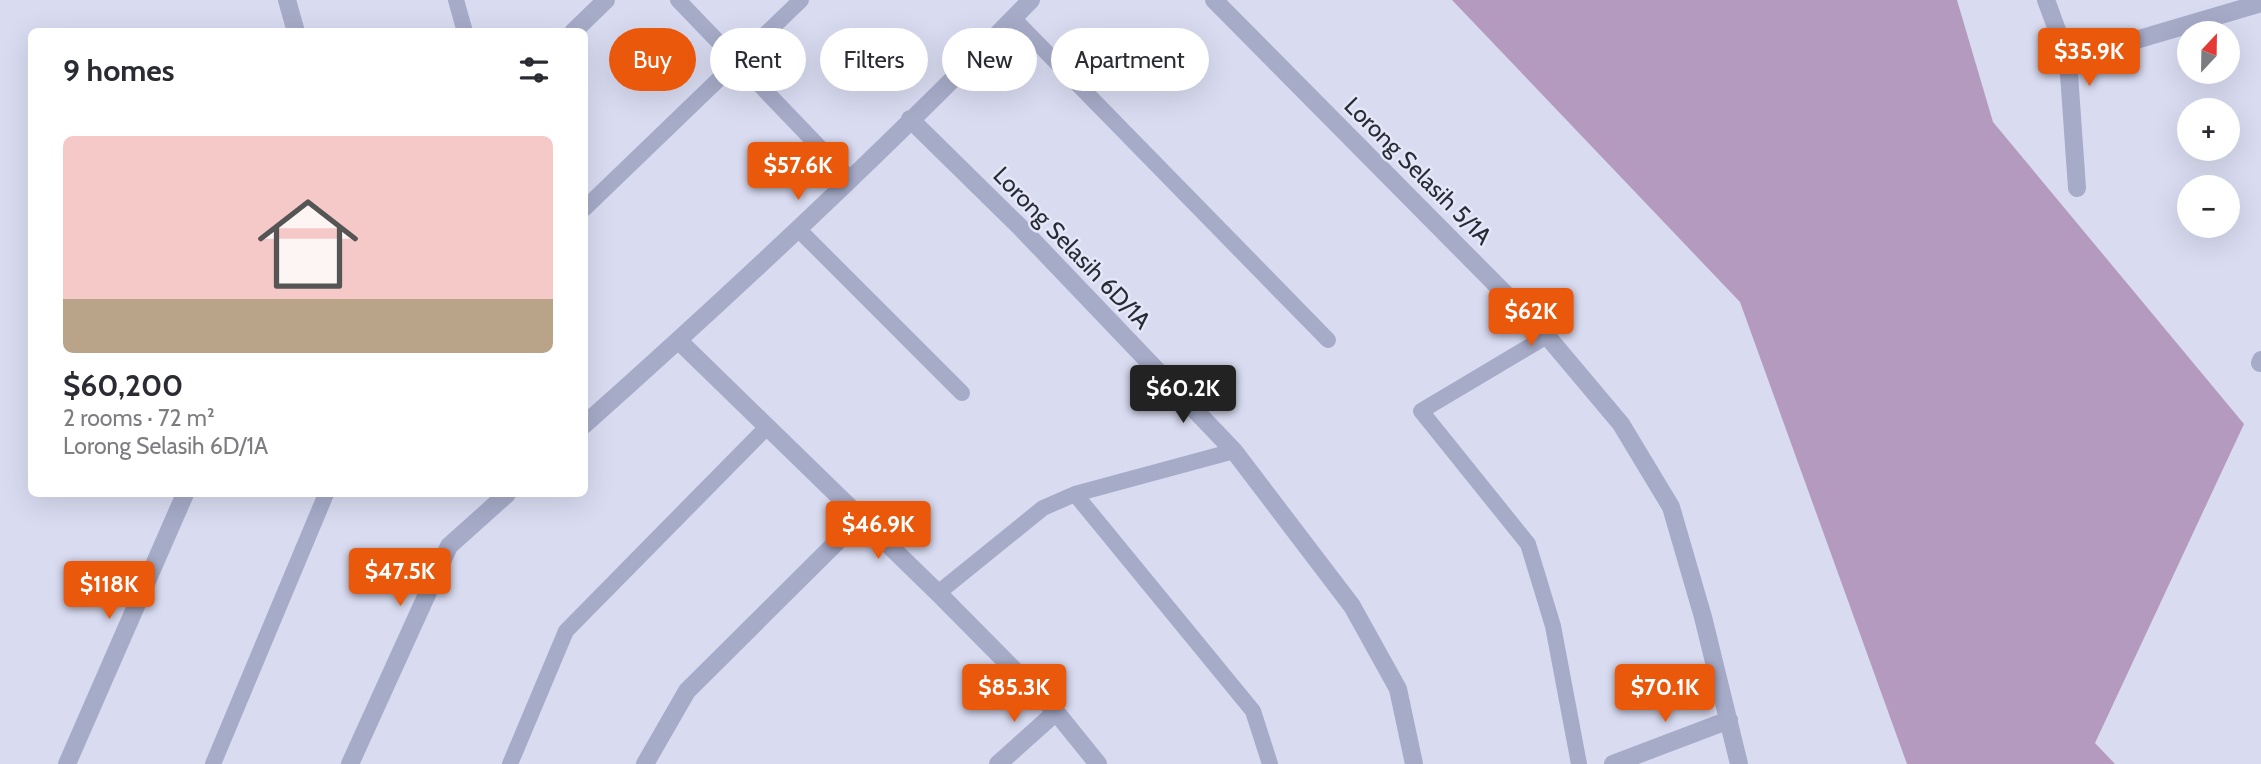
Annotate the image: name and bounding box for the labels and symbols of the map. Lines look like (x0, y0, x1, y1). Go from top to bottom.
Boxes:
north arrow (2177, 21, 2240, 84)
pin: $35.9K (2032, 28, 2146, 88)
street label: Lorong Selasih 5/1A (1339, 91, 1498, 251)
pin: $57.6K (741, 142, 855, 202)
street label: Lorong Selasih 6D/1A (988, 161, 1157, 335)
pin: $62K (1490, 288, 1572, 348)
pin: $60.2K (1126, 366, 1240, 425)
pin: $46.9K (821, 502, 935, 561)
pin: $47.5K (343, 548, 457, 608)
pin: $118K (60, 562, 158, 621)
pin: $85.3K (957, 664, 1071, 724)
pin: $70.1K (1608, 664, 1722, 724)

